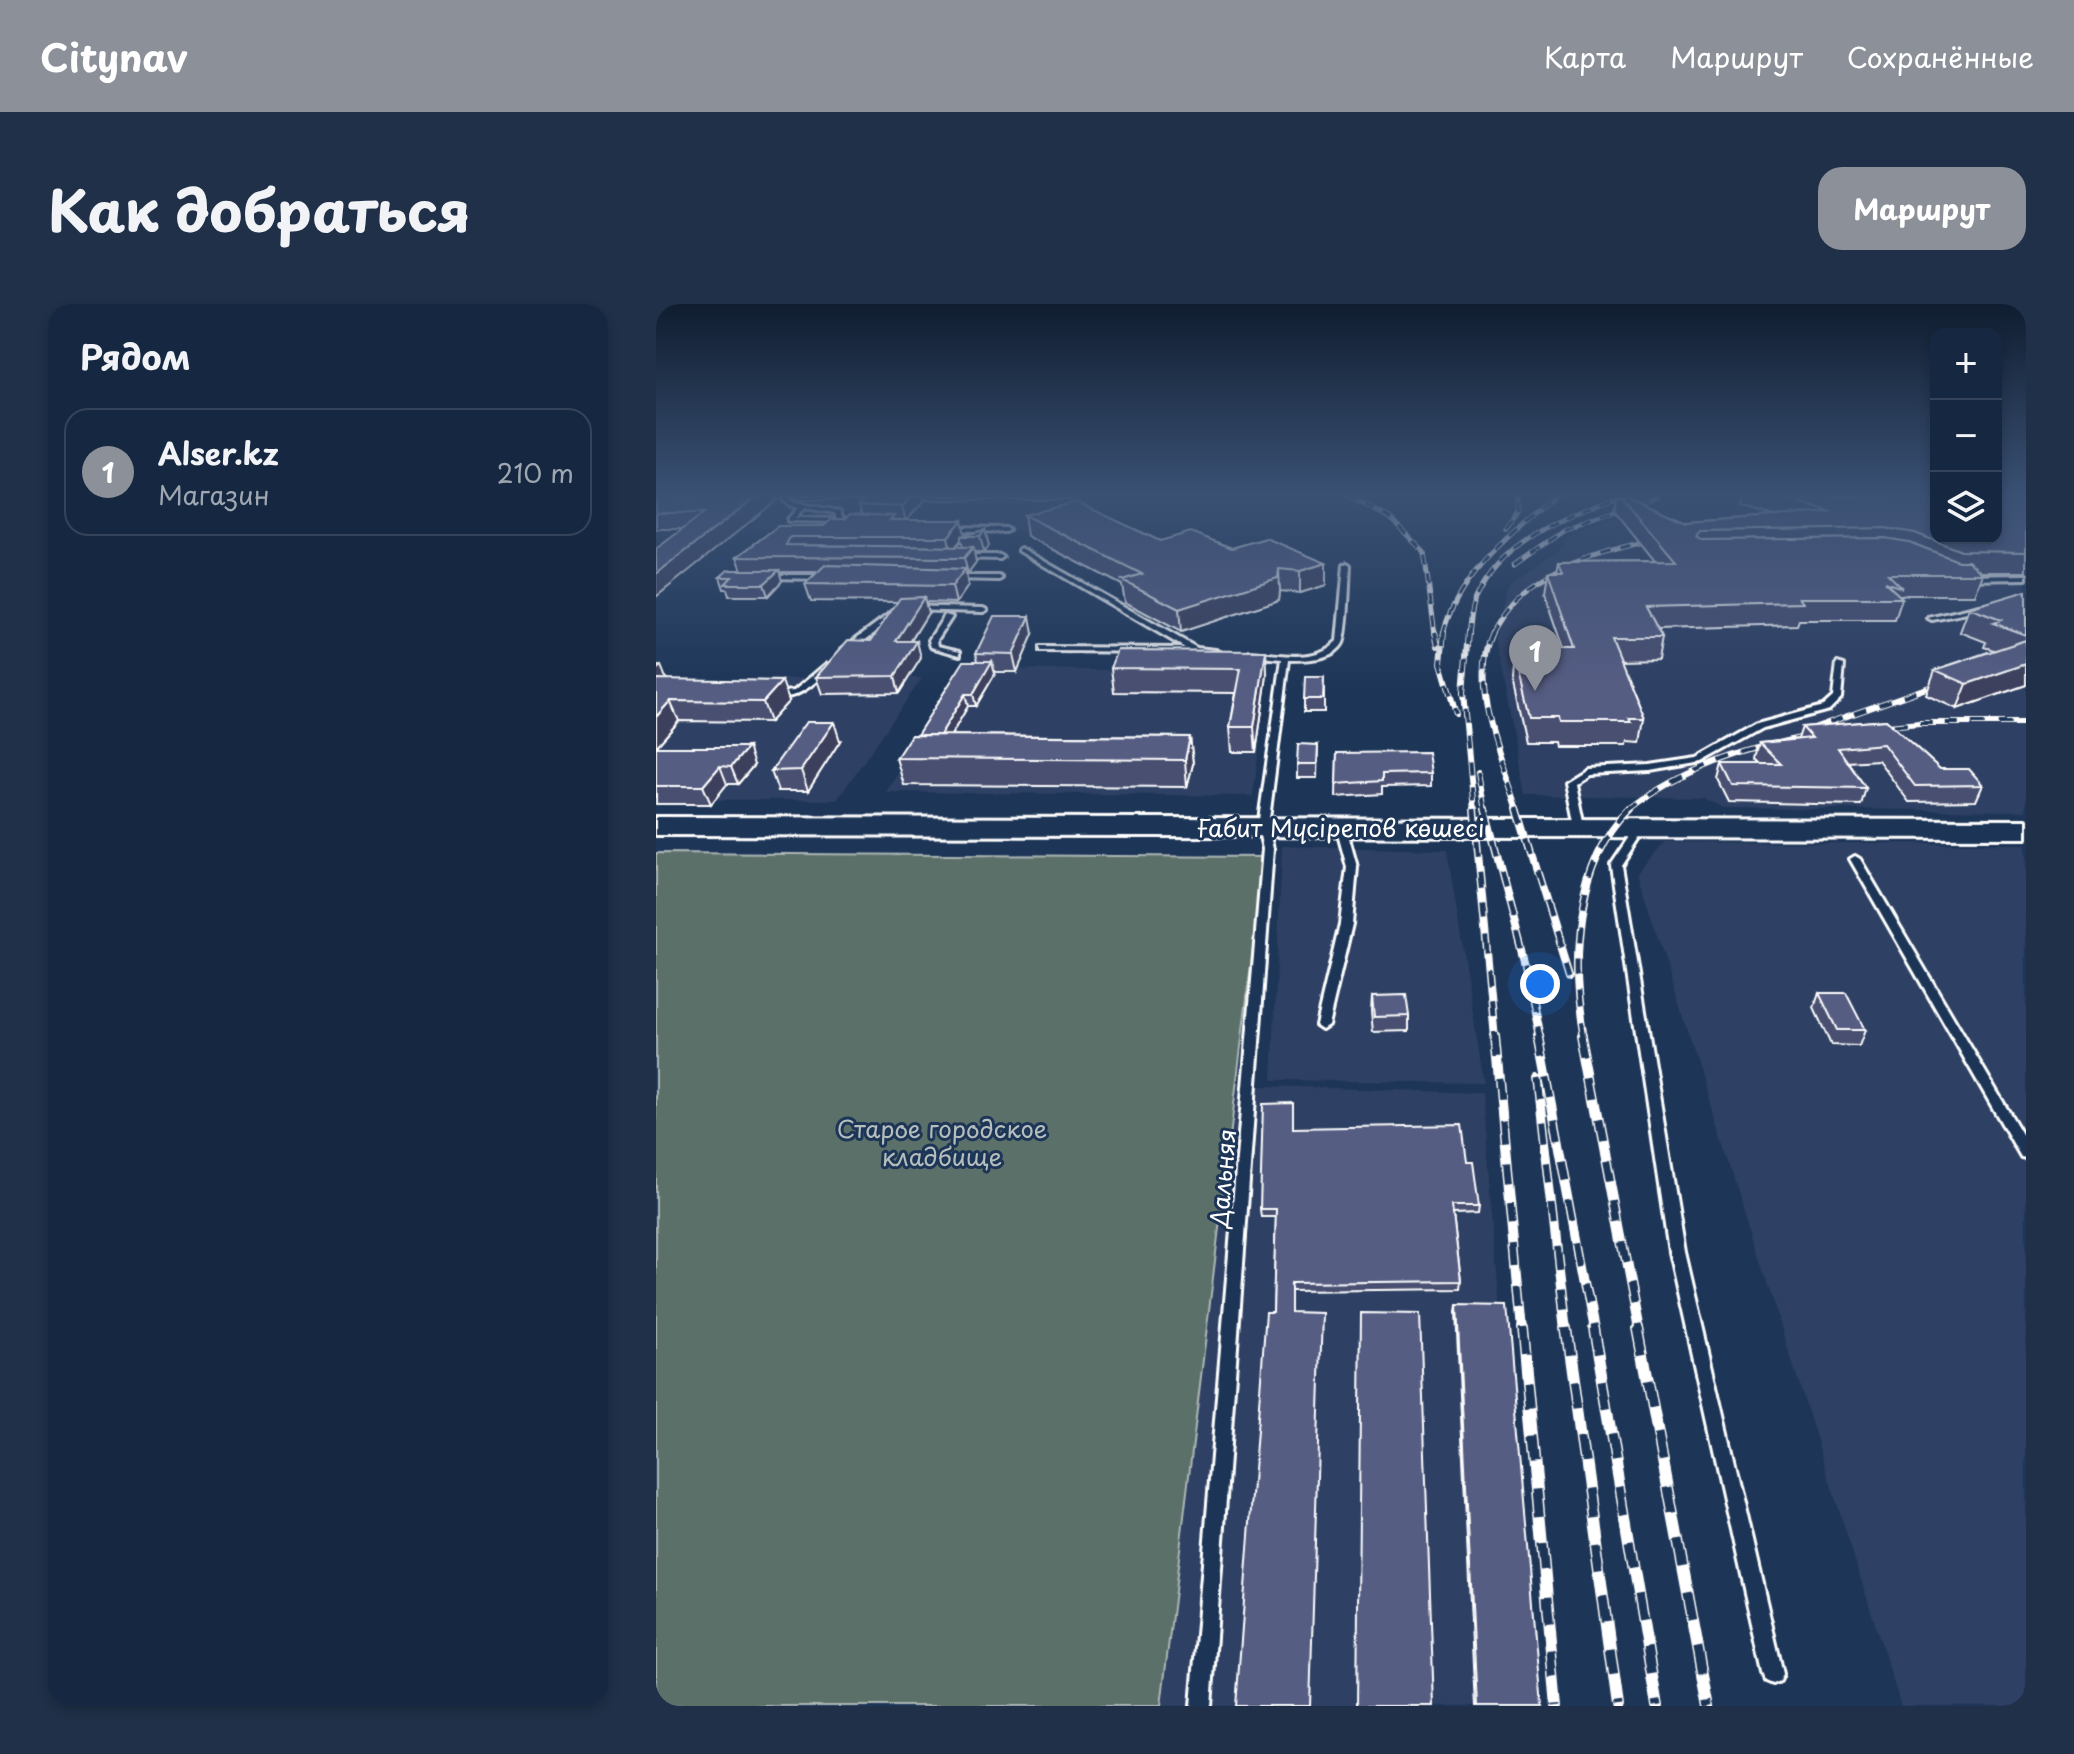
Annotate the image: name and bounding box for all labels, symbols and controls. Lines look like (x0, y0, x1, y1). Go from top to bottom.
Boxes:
text: Citynav (40, 28, 188, 85)
text: Карта (1544, 35, 1626, 78)
text: Маршрут (1670, 35, 1803, 78)
text: Сохранённые (1847, 35, 2034, 78)
text: Как добраться (48, 166, 471, 251)
button: Маршрут (1818, 167, 2026, 250)
map controls (1930, 328, 2002, 544)
button: + (1930, 328, 2002, 400)
text: Рядом (80, 330, 191, 382)
button: − (1930, 400, 2002, 472)
text: Alser.kz (158, 430, 279, 475)
text: 1 (102, 453, 114, 492)
text: 210 m (497, 453, 574, 492)
button: layers (1930, 472, 2002, 544)
text: Магазин (158, 475, 269, 514)
pin: 1 (1509, 625, 1561, 691)
street label: Ғабит Мүсірепов көшесі (1197, 809, 1485, 845)
your location (1520, 964, 1560, 1004)
park label: Старое городское кладбище (837, 1110, 1047, 1174)
street label: Дальняя (1200, 1127, 1244, 1230)

